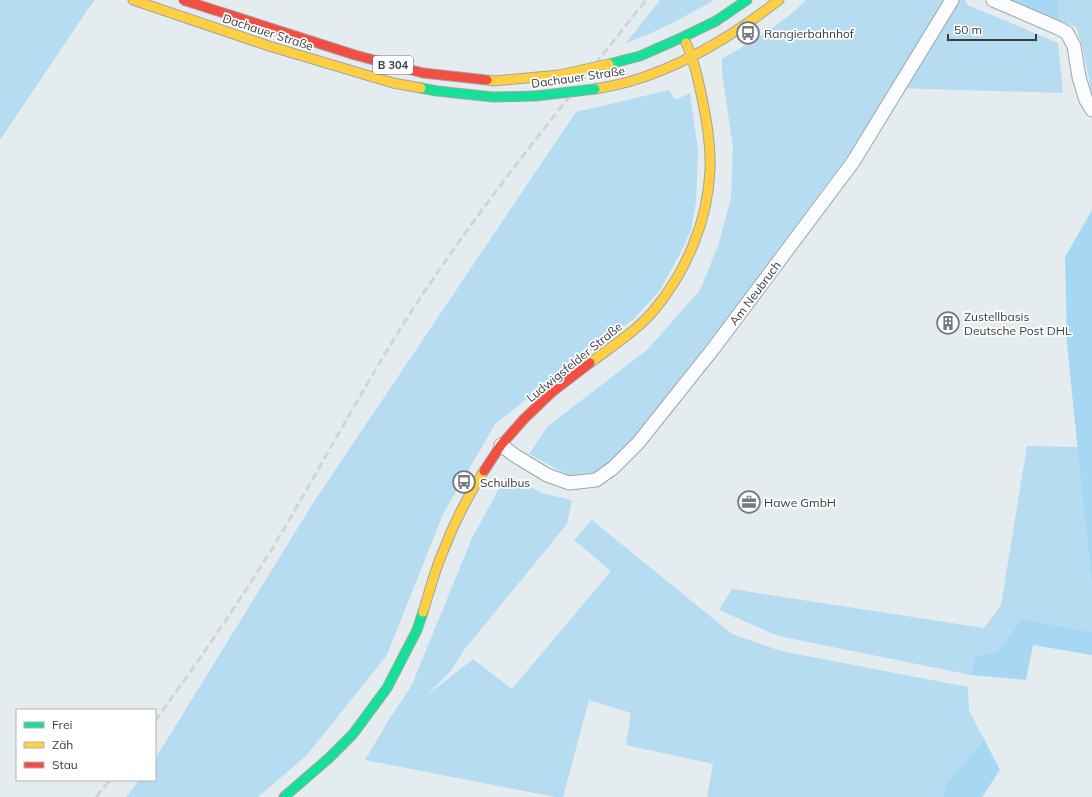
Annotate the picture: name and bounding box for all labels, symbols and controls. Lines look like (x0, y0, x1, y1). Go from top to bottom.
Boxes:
street label: Dachauer Straße (221, 10, 315, 54)
scale bar (948, 16, 1036, 42)
bus stop icon: Rangierbahnhof (735, 20, 761, 46)
text: 50 m (954, 22, 982, 37)
place label: Rangierbahnhof (764, 26, 855, 41)
road number: B 304 (373, 56, 413, 74)
street label: Dachauer Straße (530, 63, 626, 91)
street label: Am Neubruch (726, 258, 784, 328)
place label: Zustellbasis Deutsche Post DHL (964, 309, 1072, 338)
building icon: Zustellbasis Deutsche Post DHL (935, 310, 961, 336)
street label: Ludwigsfelder Straße (523, 319, 625, 405)
bus stop icon: Schulbus (451, 469, 477, 495)
place label: Schulbus (480, 475, 530, 490)
office icon: Hawe GmbH (736, 489, 762, 515)
place label: Hawe GmbH (764, 495, 836, 510)
legend (16, 709, 156, 781)
text: Frei (52, 717, 72, 732)
text: Zäh (52, 737, 73, 752)
text: Stau (52, 757, 78, 772)

